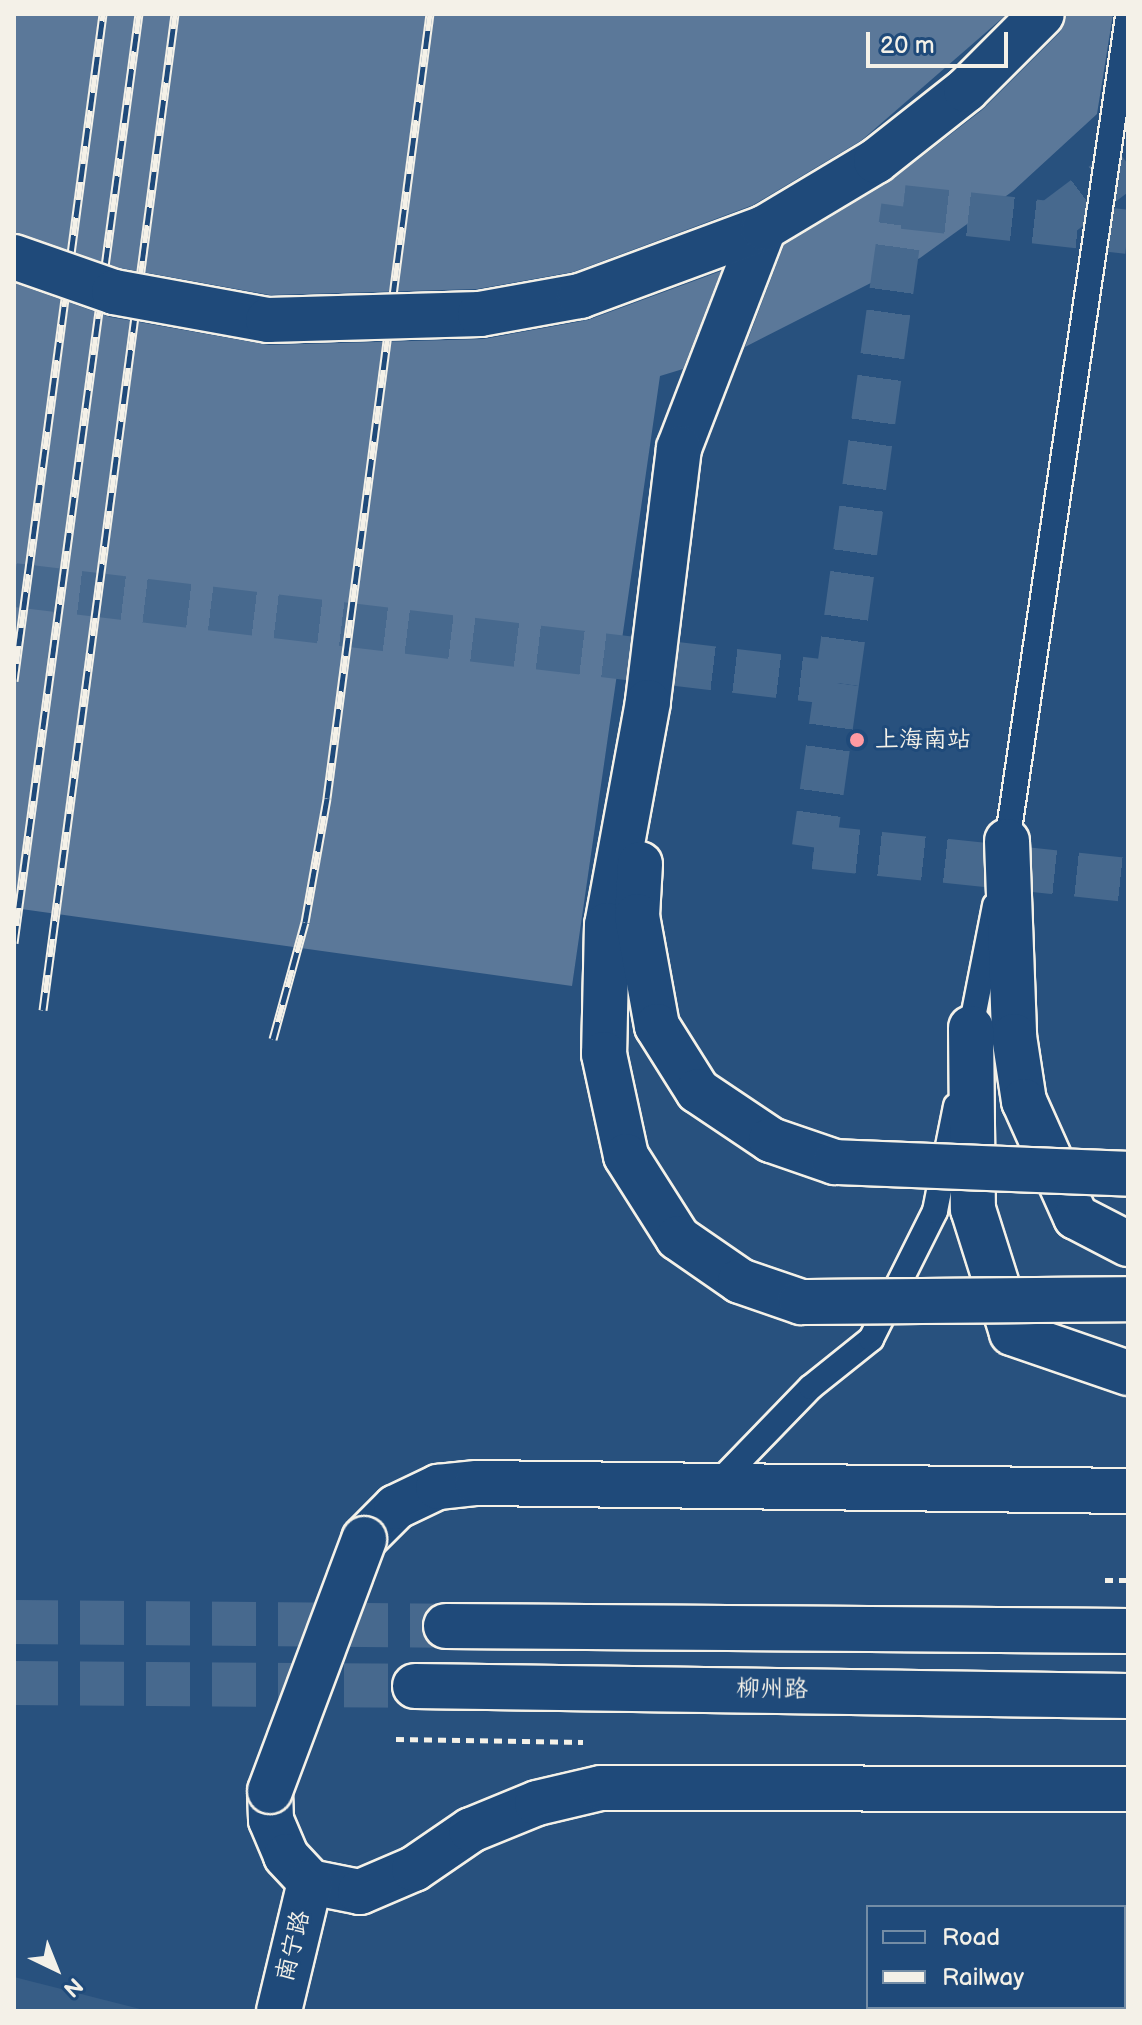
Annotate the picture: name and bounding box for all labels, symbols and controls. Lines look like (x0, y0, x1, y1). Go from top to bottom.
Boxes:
scale bar (870, 16, 1012, 66)
text: 20 m (880, 31, 935, 60)
place label: 上海南站 (875, 726, 971, 754)
marker: 上海南站 (846, 729, 868, 751)
street label: 柳州路 (736, 1674, 808, 1704)
legend (866, 1905, 1126, 2009)
street label: 南宁路 (270, 1908, 316, 1984)
text: Road (942, 1923, 1000, 1952)
north arrow (16, 1929, 96, 2009)
text: Railway (942, 1963, 1024, 1992)
text: N (57, 1971, 88, 2002)

